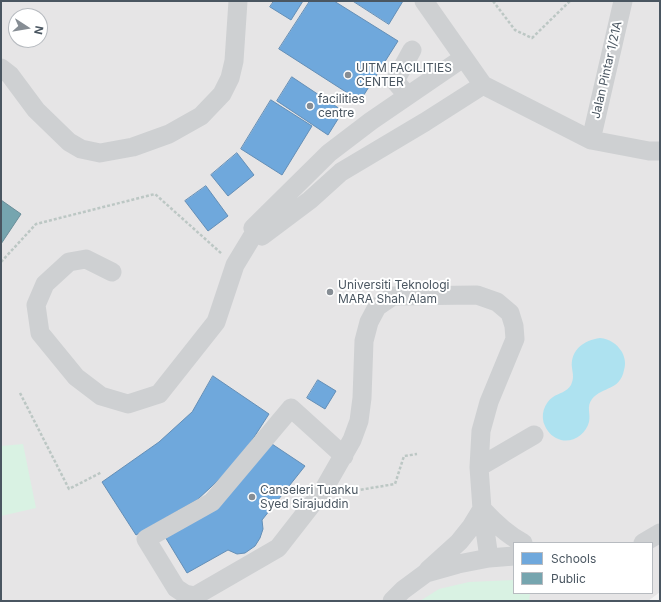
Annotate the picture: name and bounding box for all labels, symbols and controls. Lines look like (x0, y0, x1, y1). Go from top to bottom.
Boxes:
north arrow (8, 8, 48, 48)
street label: Jalan Pintar 1/21A (589, 20, 625, 120)
text: N (31, 25, 46, 36)
place label: UITM FACILITIES CENTER (356, 61, 452, 89)
marker: UITM FACILITIES CENTER (343, 70, 353, 80)
place label: facilities centre (318, 92, 365, 120)
marker: facilities centre (305, 101, 315, 111)
place label: Universiti Teknologi MARA Shah Alam (338, 278, 449, 306)
marker: Universiti Teknologi MARA Shah Alam (325, 287, 335, 297)
place label: Canseleri Tuanku Syed Sirajuddin (260, 483, 358, 511)
marker: Canseleri Tuanku Syed Sirajuddin (247, 492, 257, 502)
legend (513, 542, 653, 594)
text: Schools (551, 551, 596, 566)
text: Public (551, 571, 586, 586)

